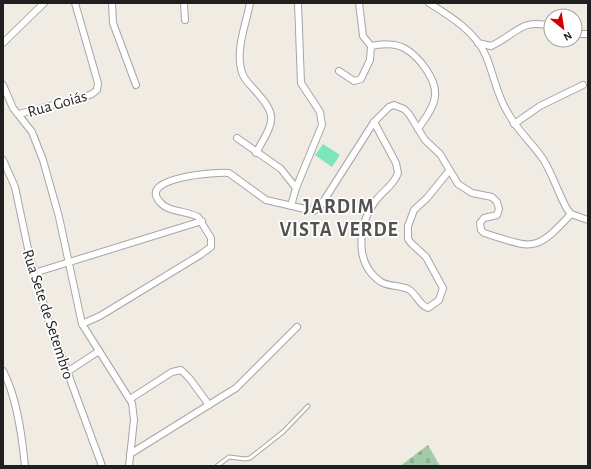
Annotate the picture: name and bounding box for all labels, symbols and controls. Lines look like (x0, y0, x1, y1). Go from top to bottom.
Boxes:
north arrow (543, 8, 583, 48)
text: N (562, 30, 574, 43)
street label: Rua Goiás (26, 88, 89, 120)
district label: JARDIM VISTA VERDE (279, 197, 399, 240)
street label: Rua Sete de Setembro (20, 247, 77, 381)

